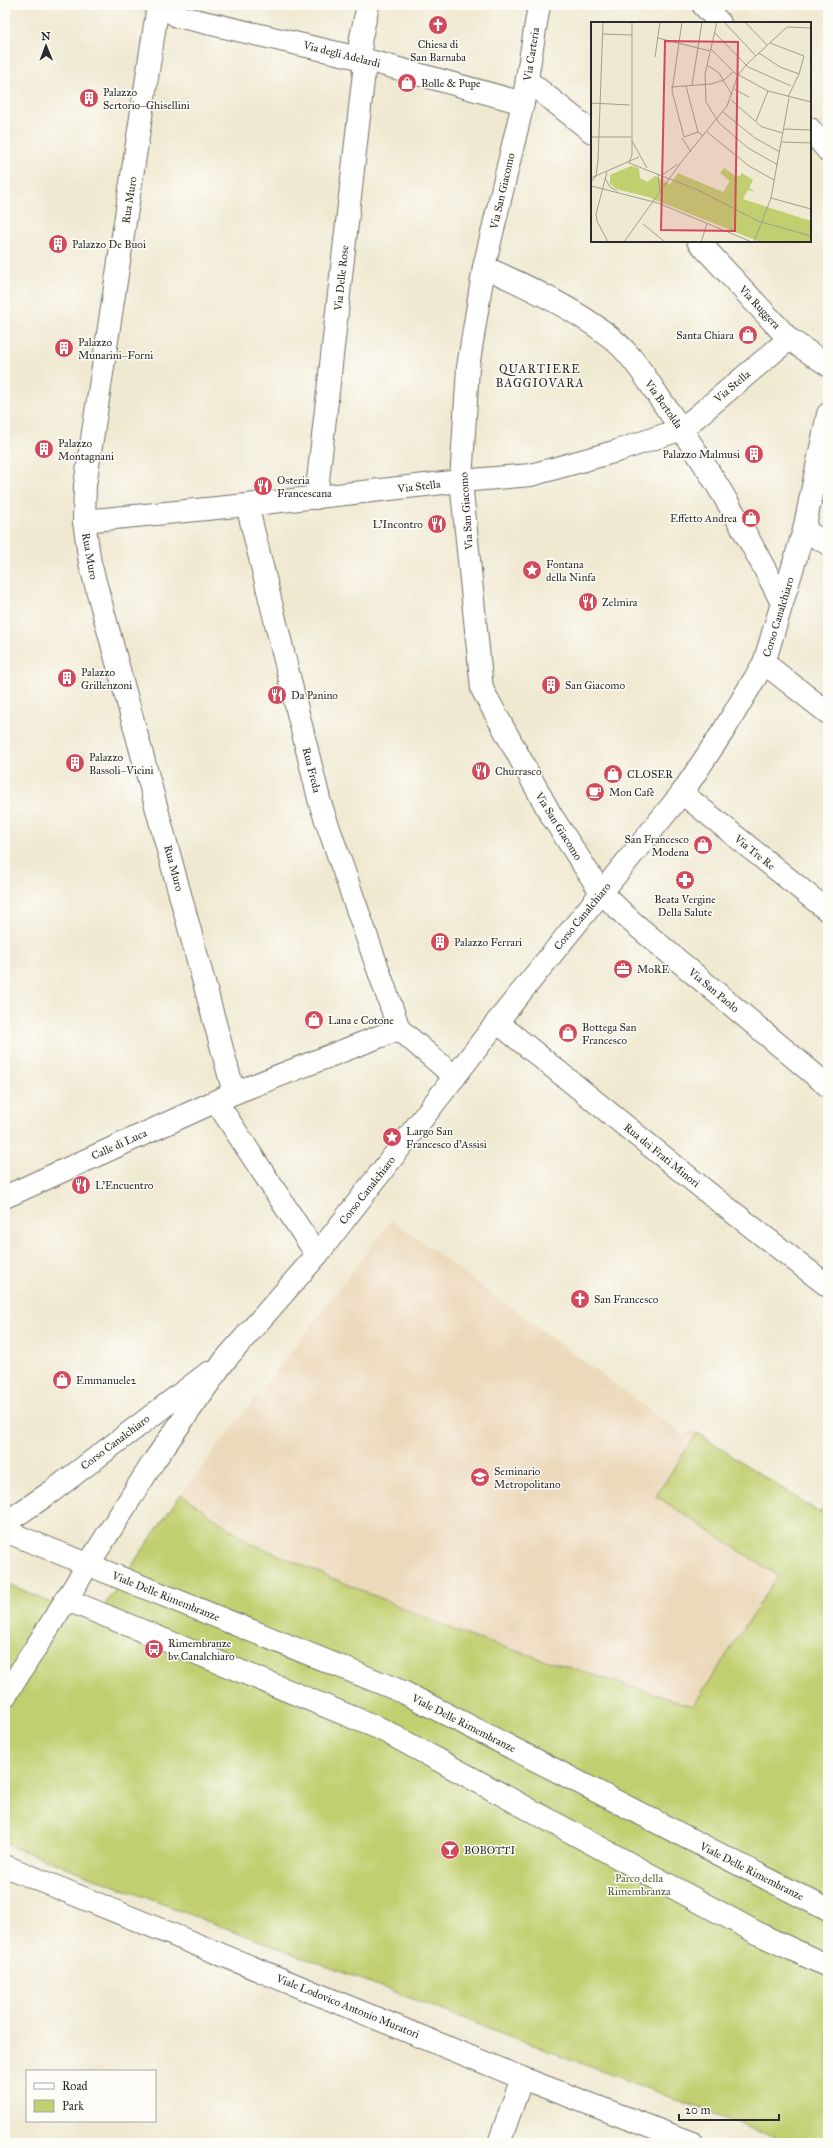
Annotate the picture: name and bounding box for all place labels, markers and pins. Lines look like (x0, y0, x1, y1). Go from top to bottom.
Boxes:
church icon: Chiesa di San Barnaba (427, 14, 449, 36)
place label: Chiesa di San Barnaba (410, 38, 466, 64)
shop icon: Bolle & Pupe (396, 72, 418, 94)
place label: Bolle & Pupe (421, 77, 481, 90)
place label: Palazzo Sertorio–Ghisellini (103, 86, 190, 112)
building icon: Palazzo Sertorio–Ghisellini (78, 87, 100, 109)
building icon: Palazzo De Buoi (47, 233, 69, 255)
place label: Palazzo De Buoi (72, 238, 146, 251)
shop icon: Santa Chiara (737, 324, 759, 346)
place label: Santa Chiara (676, 329, 734, 342)
place label: Palazzo Munarini–Forni (78, 336, 153, 362)
building icon: Palazzo Munarini–Forni (53, 337, 75, 359)
place label: Palazzo Montagnani (58, 437, 114, 463)
building icon: Palazzo Montagnani (33, 438, 55, 460)
building icon: Palazzo Malmusi (743, 443, 765, 465)
place label: Palazzo Malmusi (662, 448, 740, 461)
place label: Osteria Francescana (277, 474, 332, 500)
restaurant icon: Osteria Francescana (252, 475, 274, 497)
shop icon: Effetto Andrea (740, 507, 762, 529)
place label: Effetto Andrea (670, 512, 737, 525)
restaurant icon: L'Incontro (426, 513, 448, 535)
place label: L'Incontro (373, 518, 423, 531)
place label: Fontana della Ninfa (546, 558, 596, 584)
place icon: Fontana della Ninfa (521, 559, 543, 581)
restaurant icon: Zelmira (577, 591, 599, 613)
place label: Zelmira (602, 596, 638, 609)
place label: Palazzo Grillenzoni (81, 666, 132, 692)
building icon: Palazzo Grillenzoni (56, 667, 78, 689)
building icon: San Giacomo (540, 674, 562, 696)
place label: San Giacomo (565, 679, 625, 692)
restaurant icon: Da Panino (266, 684, 288, 706)
place label: Da Panino (291, 689, 338, 702)
place label: Palazzo Bassoli–Vicini (89, 751, 154, 777)
building icon: Palazzo Bassoli–Vicini (64, 752, 86, 774)
restaurant icon: Churrasco (470, 760, 492, 782)
shop icon: CLOSER (602, 763, 624, 785)
place label: Churrasco (495, 765, 542, 778)
place label: CLOSER (627, 768, 673, 781)
cafe icon: Mon Cafè (584, 781, 606, 803)
place label: Mon Cafè (609, 786, 655, 799)
place label: San Francesco Modena (625, 833, 689, 859)
shop icon: San Francesco Modena (692, 834, 714, 856)
pharmacy icon: Beata Vergine Della Salute (674, 869, 696, 891)
place label: Beata Vergine Della Salute (654, 893, 716, 919)
building icon: Palazzo Ferrari (429, 931, 451, 953)
place label: Palazzo Ferrari (454, 936, 522, 949)
office icon: MoRE (612, 958, 634, 980)
place label: MoRE (637, 963, 669, 976)
shop icon: Lana e Cotone (303, 1009, 325, 1031)
place label: Lana e Cotone (328, 1014, 394, 1027)
place label: Bottega San Francesco (582, 1021, 636, 1047)
shop icon: Bottega San Francesco (557, 1022, 579, 1044)
place label: Largo San Francesco d’Assisi (406, 1125, 487, 1151)
place icon: Largo San Francesco d’Assisi (381, 1126, 403, 1148)
restaurant icon: L'Encuentro (70, 1174, 92, 1196)
place label: L'Encuentro (95, 1179, 154, 1192)
church icon: San Francesco (569, 1288, 591, 1310)
place label: San Francesco (594, 1293, 659, 1306)
shop icon: Emmanuele2 (51, 1369, 73, 1391)
place label: Emmanuele2 (76, 1374, 137, 1387)
place label: Seminario Metropolitano (494, 1465, 561, 1491)
school or university icon: Seminario Metropolitano (469, 1466, 491, 1488)
place label: Rimembranze bv Canalchiaro (168, 1637, 235, 1663)
bus stop icon: Rimembranze bv Canalchiaro (143, 1638, 165, 1660)
bar icon: BOBOTTI (439, 1839, 461, 1861)
place label: BOBOTTI (464, 1844, 515, 1857)

